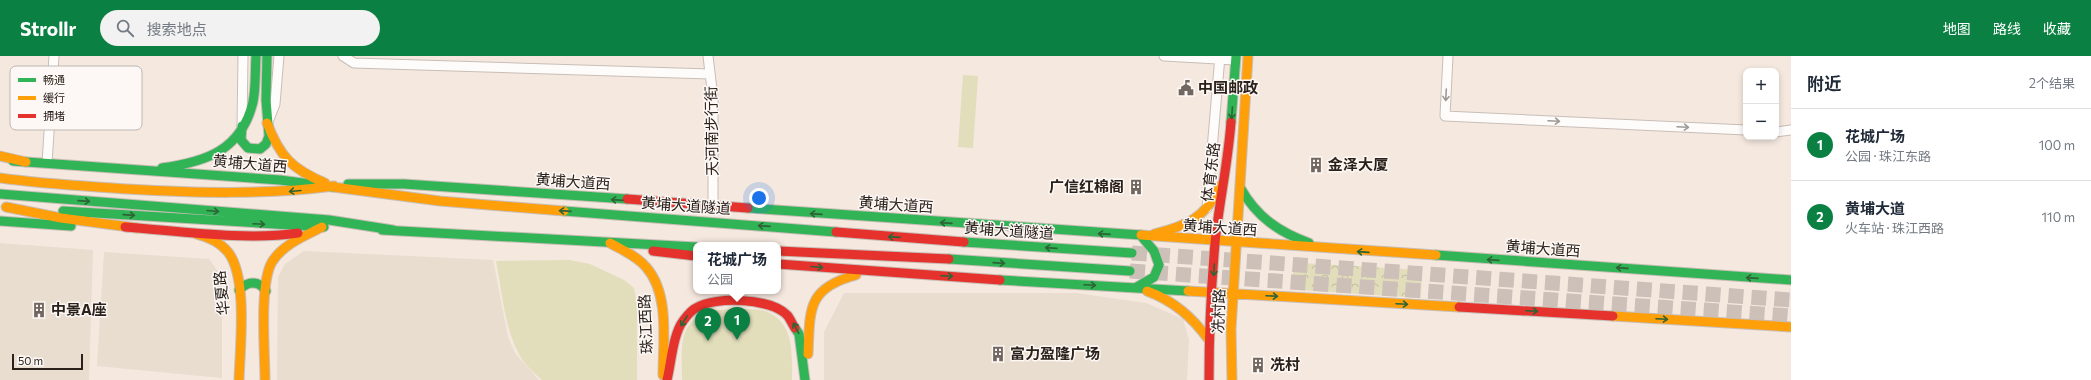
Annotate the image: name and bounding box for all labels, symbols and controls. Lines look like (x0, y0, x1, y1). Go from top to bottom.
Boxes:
search box (100, 10, 380, 46)
text: Strollr (20, 17, 76, 40)
icon: search (114, 17, 136, 39)
text: 搜索地点 (146, 20, 206, 38)
text: 地图 (1943, 20, 1971, 37)
text: 路线 (1993, 20, 2021, 37)
text: 收藏 (2043, 20, 2071, 37)
legend (10, 66, 142, 130)
map controls (1743, 68, 1779, 140)
button: + (1743, 68, 1779, 104)
text: 畅通 (43, 73, 65, 86)
text: 附近 (1807, 73, 1841, 94)
text: 2个结果 (2029, 75, 2075, 91)
place label: 中国邮政 (1198, 78, 1258, 96)
public building icon: 中国邮政 (1177, 79, 1195, 97)
street label: 天河南步行街 (701, 86, 721, 176)
one-way arrow (1442, 88, 1449, 101)
text: 缓行 (43, 91, 65, 104)
button: − (1743, 104, 1779, 140)
one-way arrow (1228, 106, 1235, 119)
text: 拥堵 (43, 109, 65, 122)
one-way arrow (1547, 118, 1560, 125)
one-way arrow (1676, 124, 1689, 131)
text: 花城广场 (1845, 127, 1905, 145)
text: 1 (1817, 137, 1823, 153)
text: 100 m (2039, 137, 2075, 153)
street label: 体育东路 (1197, 141, 1223, 203)
text: 公园 · 珠江东路 (1845, 148, 1931, 164)
street label: 黄埔大道西 (212, 151, 288, 175)
place label: 金泽大厦 (1328, 155, 1388, 173)
building icon: 金泽大厦 (1307, 156, 1325, 174)
street label: 黄埔大道西 (535, 169, 611, 193)
place label: 广信红棉阁 (1049, 177, 1124, 195)
building icon: 广信红棉阁 (1127, 178, 1145, 196)
one-way arrow (289, 188, 302, 195)
your location (749, 188, 769, 208)
street label: 黄埔大道西 (858, 192, 934, 216)
street label: 黄埔大道隧道 (641, 193, 732, 217)
one-way arrow (611, 196, 624, 203)
one-way arrow (77, 197, 90, 204)
text: 黄埔大道 (1845, 199, 1905, 217)
one-way arrow (206, 207, 219, 214)
one-way arrow (559, 207, 572, 214)
text: 2 (1816, 209, 1824, 225)
text: 110 m (2042, 209, 2075, 225)
one-way arrow (810, 210, 823, 217)
one-way arrow (122, 212, 135, 219)
street label: 黄埔大道西 (1182, 215, 1258, 239)
street label: 黄埔大道隧道 (964, 218, 1055, 242)
one-way arrow (940, 219, 953, 226)
text: 火车站 · 珠江西路 (1845, 220, 1944, 236)
one-way arrow (252, 221, 265, 228)
one-way arrow (758, 222, 771, 230)
one-way arrow (1098, 230, 1111, 237)
one-way arrow (888, 233, 901, 240)
street label: 黄埔大道西 (1505, 236, 1581, 260)
popup (693, 242, 781, 294)
one-way arrow (1045, 244, 1058, 251)
one-way arrow (1357, 248, 1370, 255)
text: 花城广场 (707, 250, 767, 268)
one-way arrow (1487, 257, 1500, 264)
one-way arrow (992, 259, 1005, 267)
one-way arrow (1210, 263, 1218, 276)
one-way arrow (810, 264, 823, 271)
one-way arrow (1616, 265, 1629, 272)
street label: 华夏路 (210, 270, 232, 316)
text: 公园 (707, 271, 733, 287)
one-way arrow (940, 273, 953, 280)
one-way arrow (1746, 274, 1759, 281)
one-way arrow (1083, 281, 1096, 288)
street label: 冼村路 (1208, 288, 1228, 334)
one-way arrow (1265, 292, 1278, 300)
street label: 珠江西路 (634, 294, 656, 354)
place label: 中景A座 (51, 300, 107, 318)
one-way arrow (1395, 300, 1408, 307)
building icon: 中景A座 (30, 301, 48, 319)
pin: 1 (724, 307, 750, 340)
pin: 2 (695, 308, 721, 341)
one-way arrow (1525, 308, 1538, 315)
one-way arrow (679, 316, 688, 327)
one-way arrow (1655, 316, 1668, 323)
one-way arrow (791, 322, 799, 334)
place label: 富力盈隆广场 (1010, 344, 1100, 362)
building icon: 富力盈隆广场 (989, 345, 1007, 363)
scale bar (12, 352, 83, 371)
text: 50 m (18, 354, 43, 367)
place label: 冼村 (1270, 355, 1300, 373)
building icon: 冼村 (1249, 356, 1267, 374)

